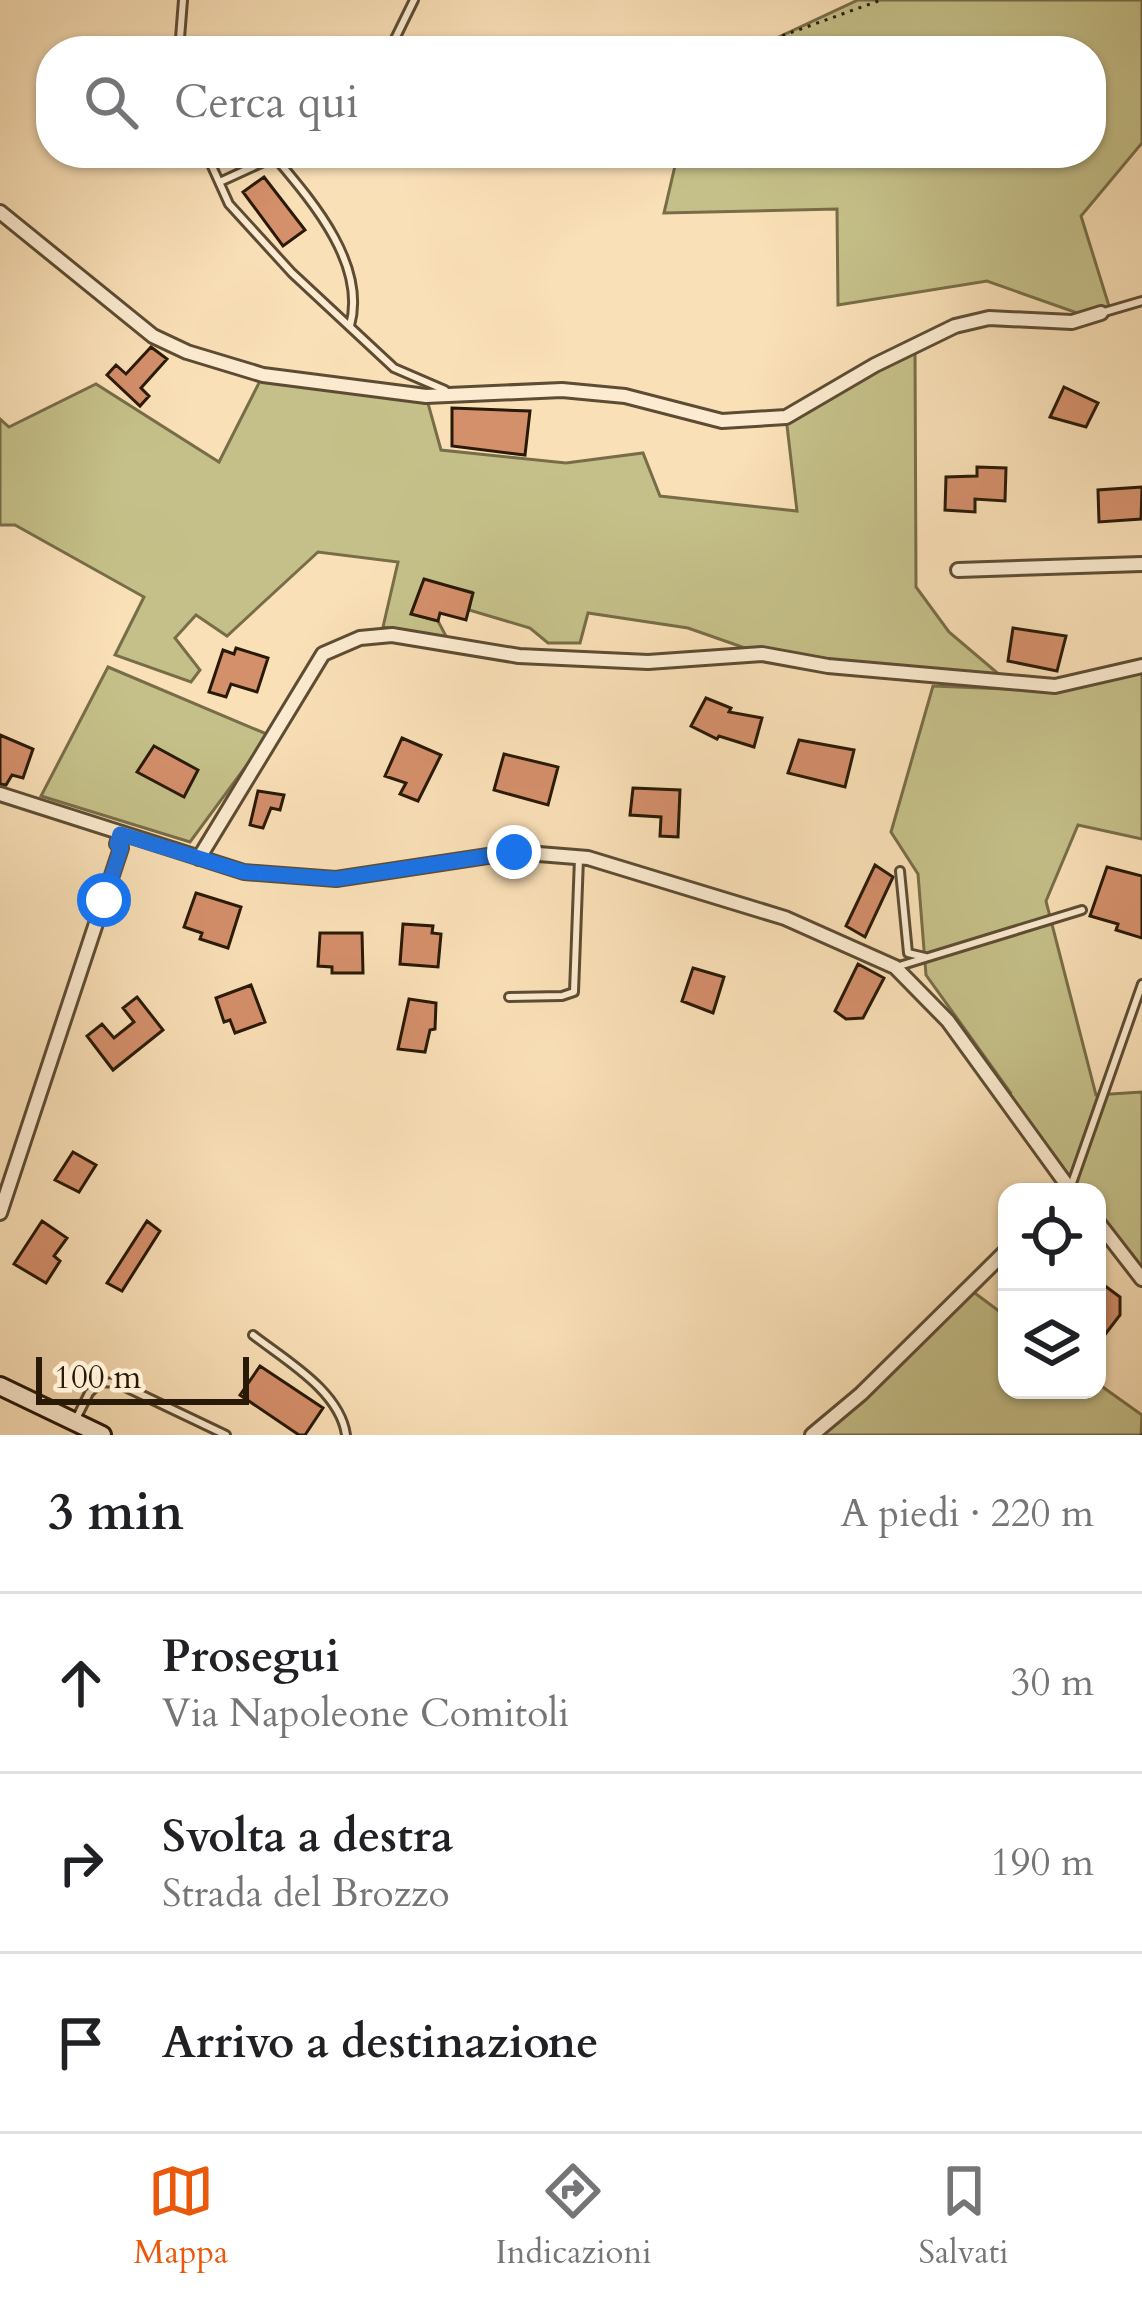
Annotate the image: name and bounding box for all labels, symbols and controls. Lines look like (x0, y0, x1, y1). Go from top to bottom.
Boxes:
search box (36, 36, 1106, 168)
icon: search (78, 69, 144, 135)
text: Cerca qui (174, 72, 359, 133)
route end (487, 825, 541, 879)
route start (77, 873, 131, 927)
map controls (998, 1183, 1106, 1399)
button: locate (998, 1183, 1106, 1291)
button: layers (998, 1291, 1106, 1399)
scale bar (36, 1351, 249, 1404)
text: 100 m (54, 1355, 141, 1400)
text: 3 min (48, 1478, 184, 1548)
text: A piedi · 220 m (840, 1487, 1094, 1540)
text: Prosegui (162, 1626, 340, 1687)
icon: ahead (48, 1650, 114, 1716)
text: 30 m (1011, 1656, 1094, 1709)
text: Via Napoleone Comitoli (162, 1687, 569, 1740)
text: Svolta a destra (162, 1806, 453, 1867)
icon: right (48, 1830, 114, 1896)
text: 190 m (991, 1836, 1094, 1889)
text: Strada del Brozzo (162, 1867, 450, 1920)
icon: arrive (48, 2010, 114, 2076)
text: Arrivo a destinazione (162, 2012, 599, 2073)
tab: Mappa (134, 2158, 228, 2275)
tab: Indicazioni (495, 2158, 651, 2275)
tab: Salvati (919, 2158, 1008, 2275)

